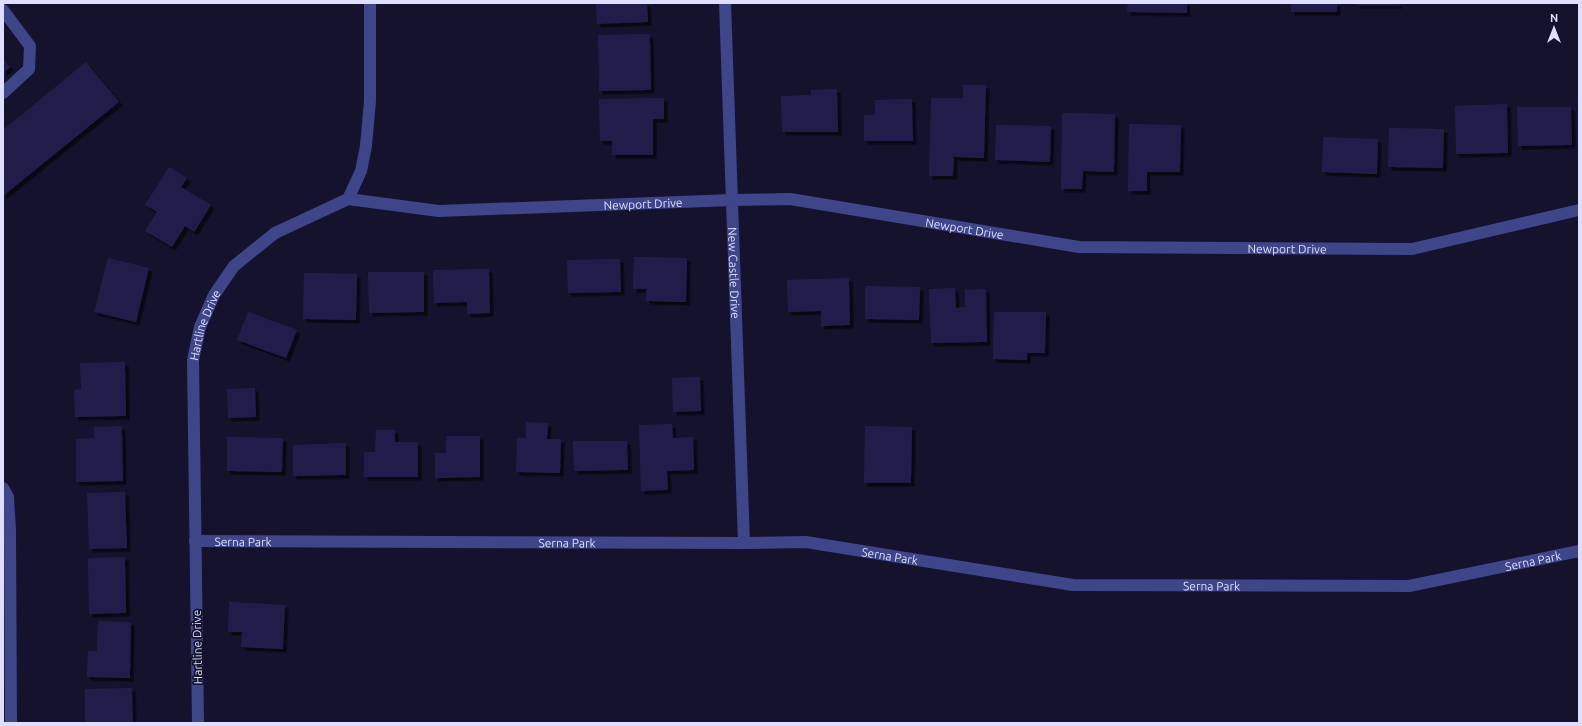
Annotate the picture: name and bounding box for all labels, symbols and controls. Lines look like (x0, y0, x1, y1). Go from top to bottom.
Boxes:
north arrow (1534, 8, 1574, 48)
text: N (1550, 12, 1558, 24)
street label: Newport Drive (603, 195, 683, 211)
street label: Newport Drive (925, 215, 1005, 241)
street label: New Castle Drive (726, 227, 743, 319)
street label: Newport Drive (1247, 242, 1327, 255)
street label: Hartline Drive (187, 287, 223, 362)
street label: Serna Park (214, 535, 272, 548)
street label: Serna Park (538, 536, 596, 549)
street label: Serna Park (861, 545, 919, 566)
street label: Serna Park (1504, 548, 1562, 573)
street label: Serna Park (1183, 579, 1240, 592)
street label: Hartline Drive (190, 610, 204, 684)

